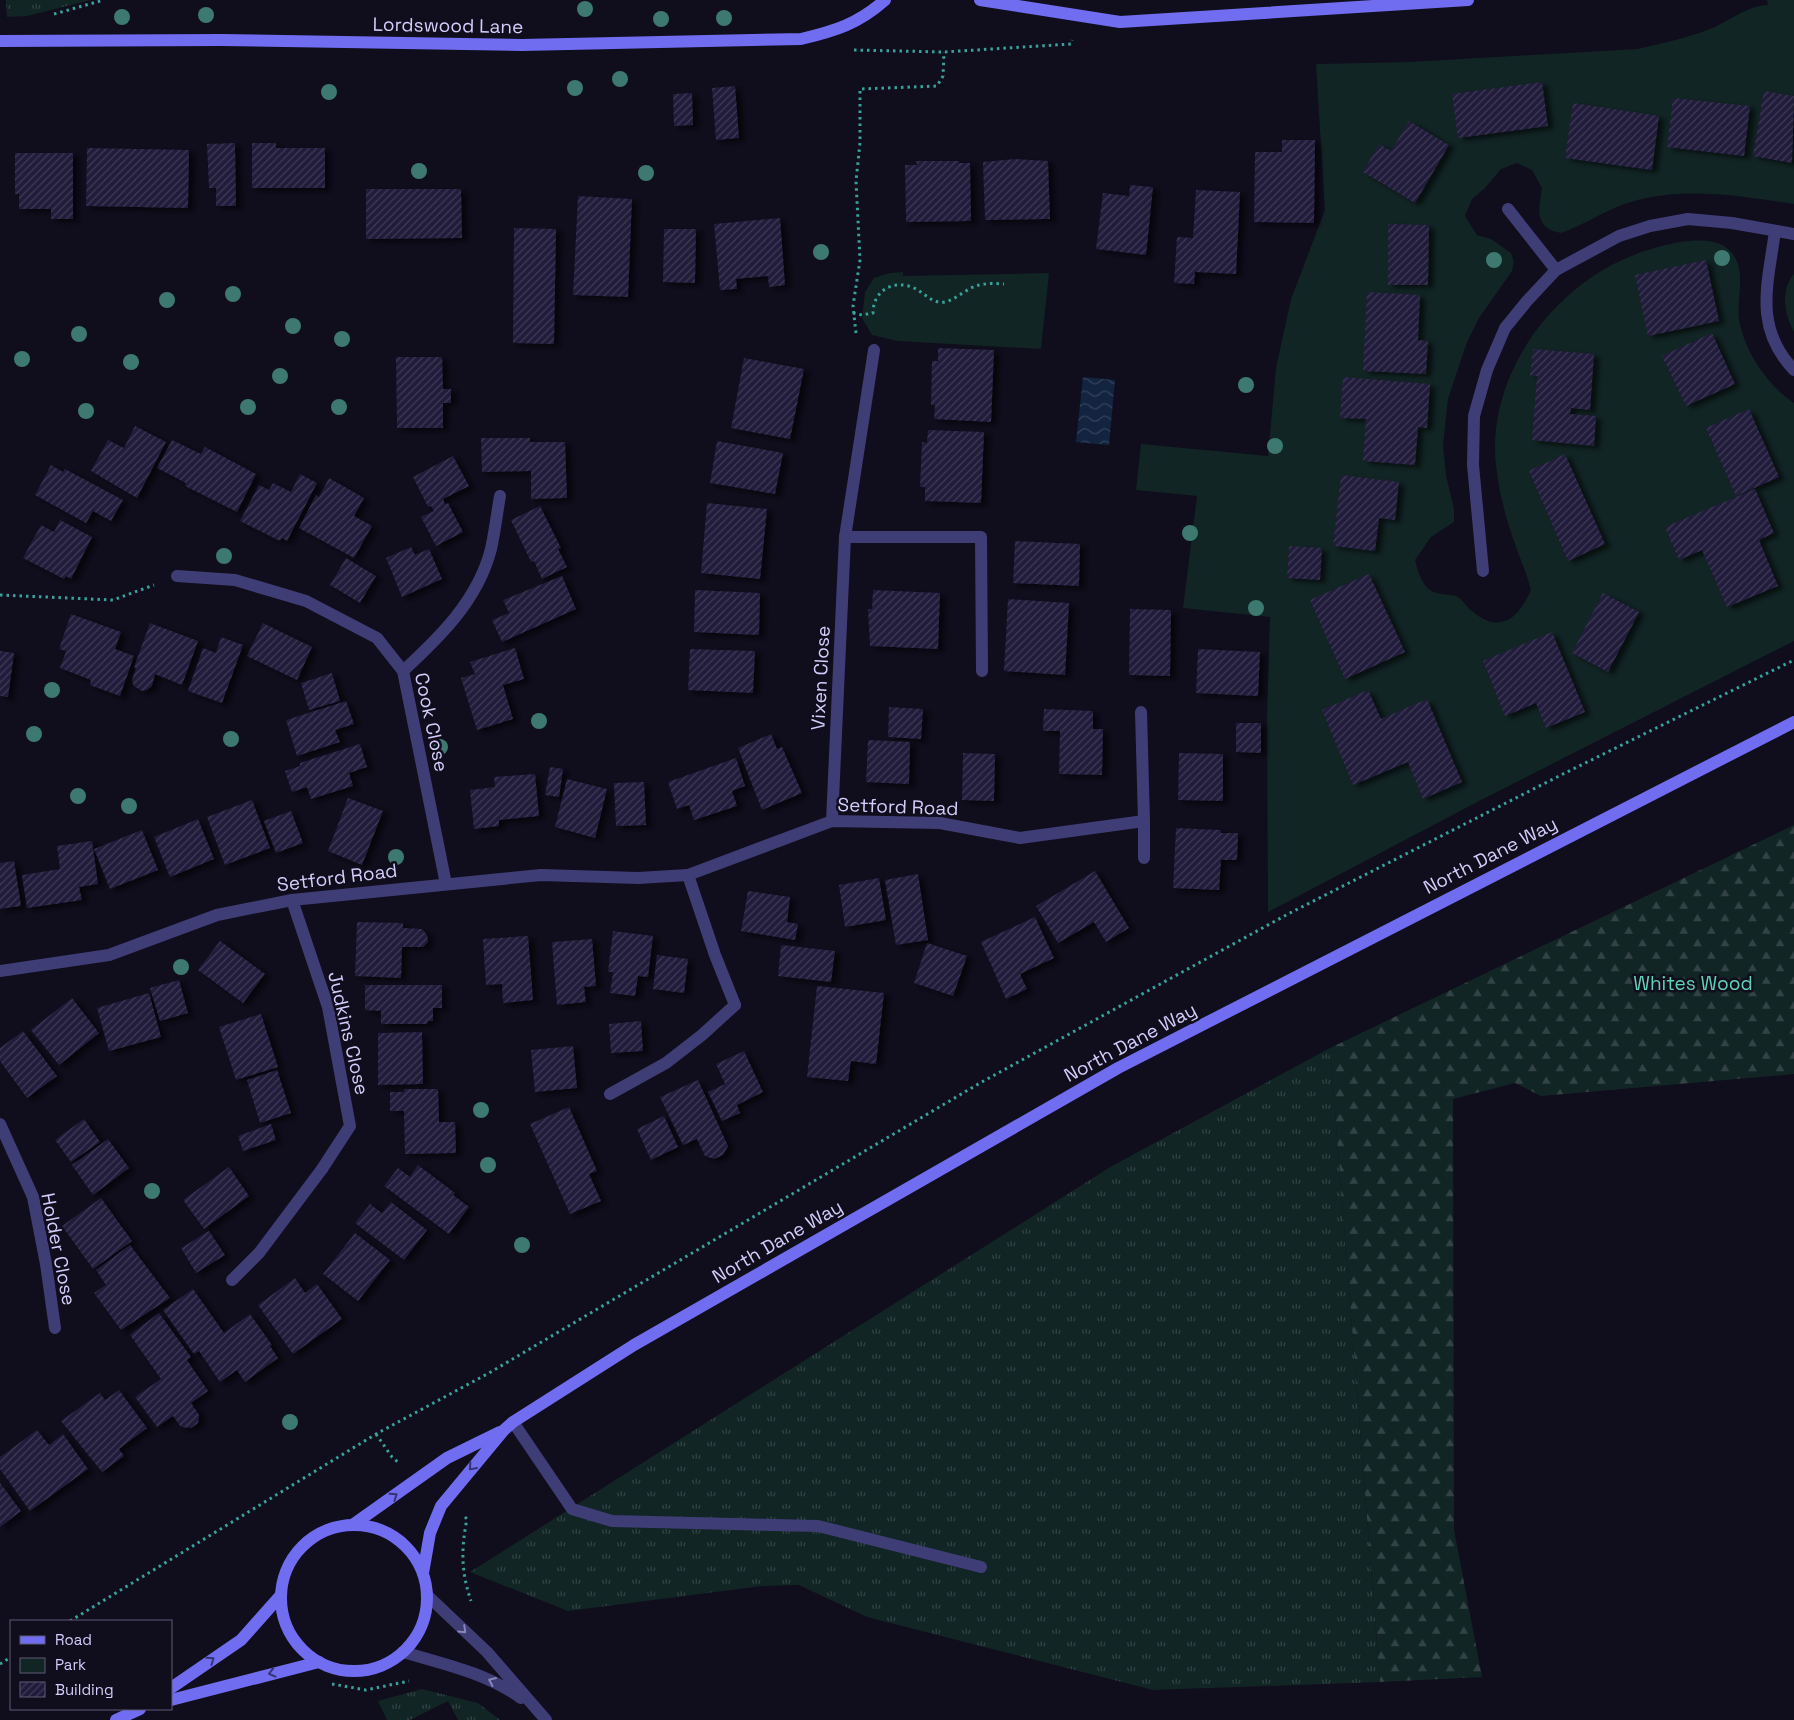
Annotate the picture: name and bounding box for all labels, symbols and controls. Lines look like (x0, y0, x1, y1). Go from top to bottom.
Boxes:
street label: Lordswood Lane (372, 12, 524, 39)
street label: Vixen Close (805, 625, 836, 731)
street label: Cook Close (409, 670, 454, 774)
street label: Setford Road (837, 792, 959, 821)
street label: North Dane Way (1419, 811, 1561, 900)
street label: Setford Road (276, 858, 399, 897)
street label: Judkins Close (322, 969, 375, 1097)
park label: Whites Wood (1633, 971, 1753, 996)
street label: North Dane Way (1060, 997, 1201, 1088)
street label: Holder Close (35, 1191, 82, 1308)
street label: North Dane Way (707, 1194, 847, 1289)
one-way arrow (469, 1461, 478, 1470)
one-way arrow (388, 1493, 398, 1502)
legend (10, 1620, 172, 1710)
one-way arrow (457, 1624, 466, 1633)
text: Road (55, 1630, 92, 1649)
text: Park (55, 1655, 86, 1674)
one-way arrow (206, 1657, 215, 1666)
one-way arrow (268, 1668, 276, 1678)
one-way arrow (488, 1677, 497, 1688)
text: Building (55, 1680, 114, 1699)

